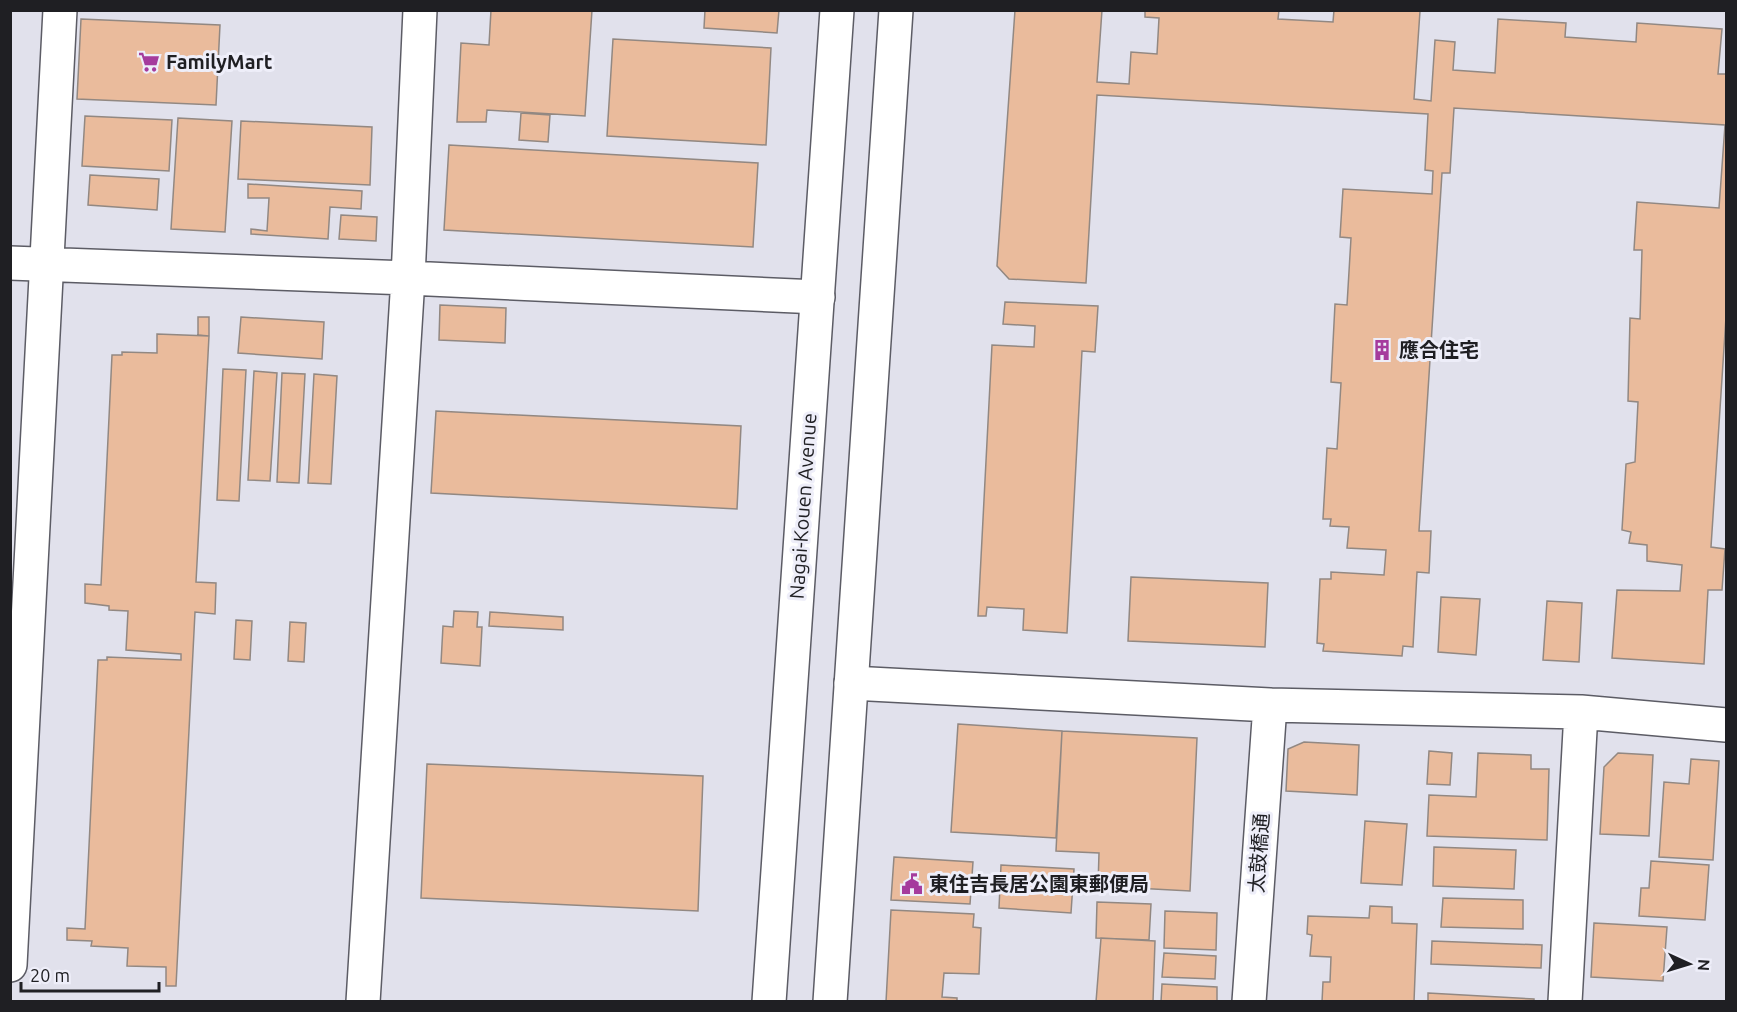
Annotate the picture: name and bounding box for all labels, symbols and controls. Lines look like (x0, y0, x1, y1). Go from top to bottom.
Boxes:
supermarket icon: FamilyMart (137, 50, 161, 74)
place label: FamilyMart (166, 50, 273, 73)
building icon: 應合住宅 (1370, 338, 1394, 362)
place label: 應合住宅 (1399, 338, 1479, 361)
street label: Nagai-Kouen Avenue (785, 412, 820, 600)
street label: 太鼓橋通 (1244, 812, 1273, 894)
public building icon: 東住吉長居公園東郵便局 (900, 872, 924, 896)
place label: 東住吉長居公園東郵便局 (929, 872, 1149, 895)
north arrow (1659, 934, 1719, 994)
scale bar (21, 955, 159, 993)
text: N (1695, 958, 1713, 972)
text: 20 m (30, 965, 70, 985)

